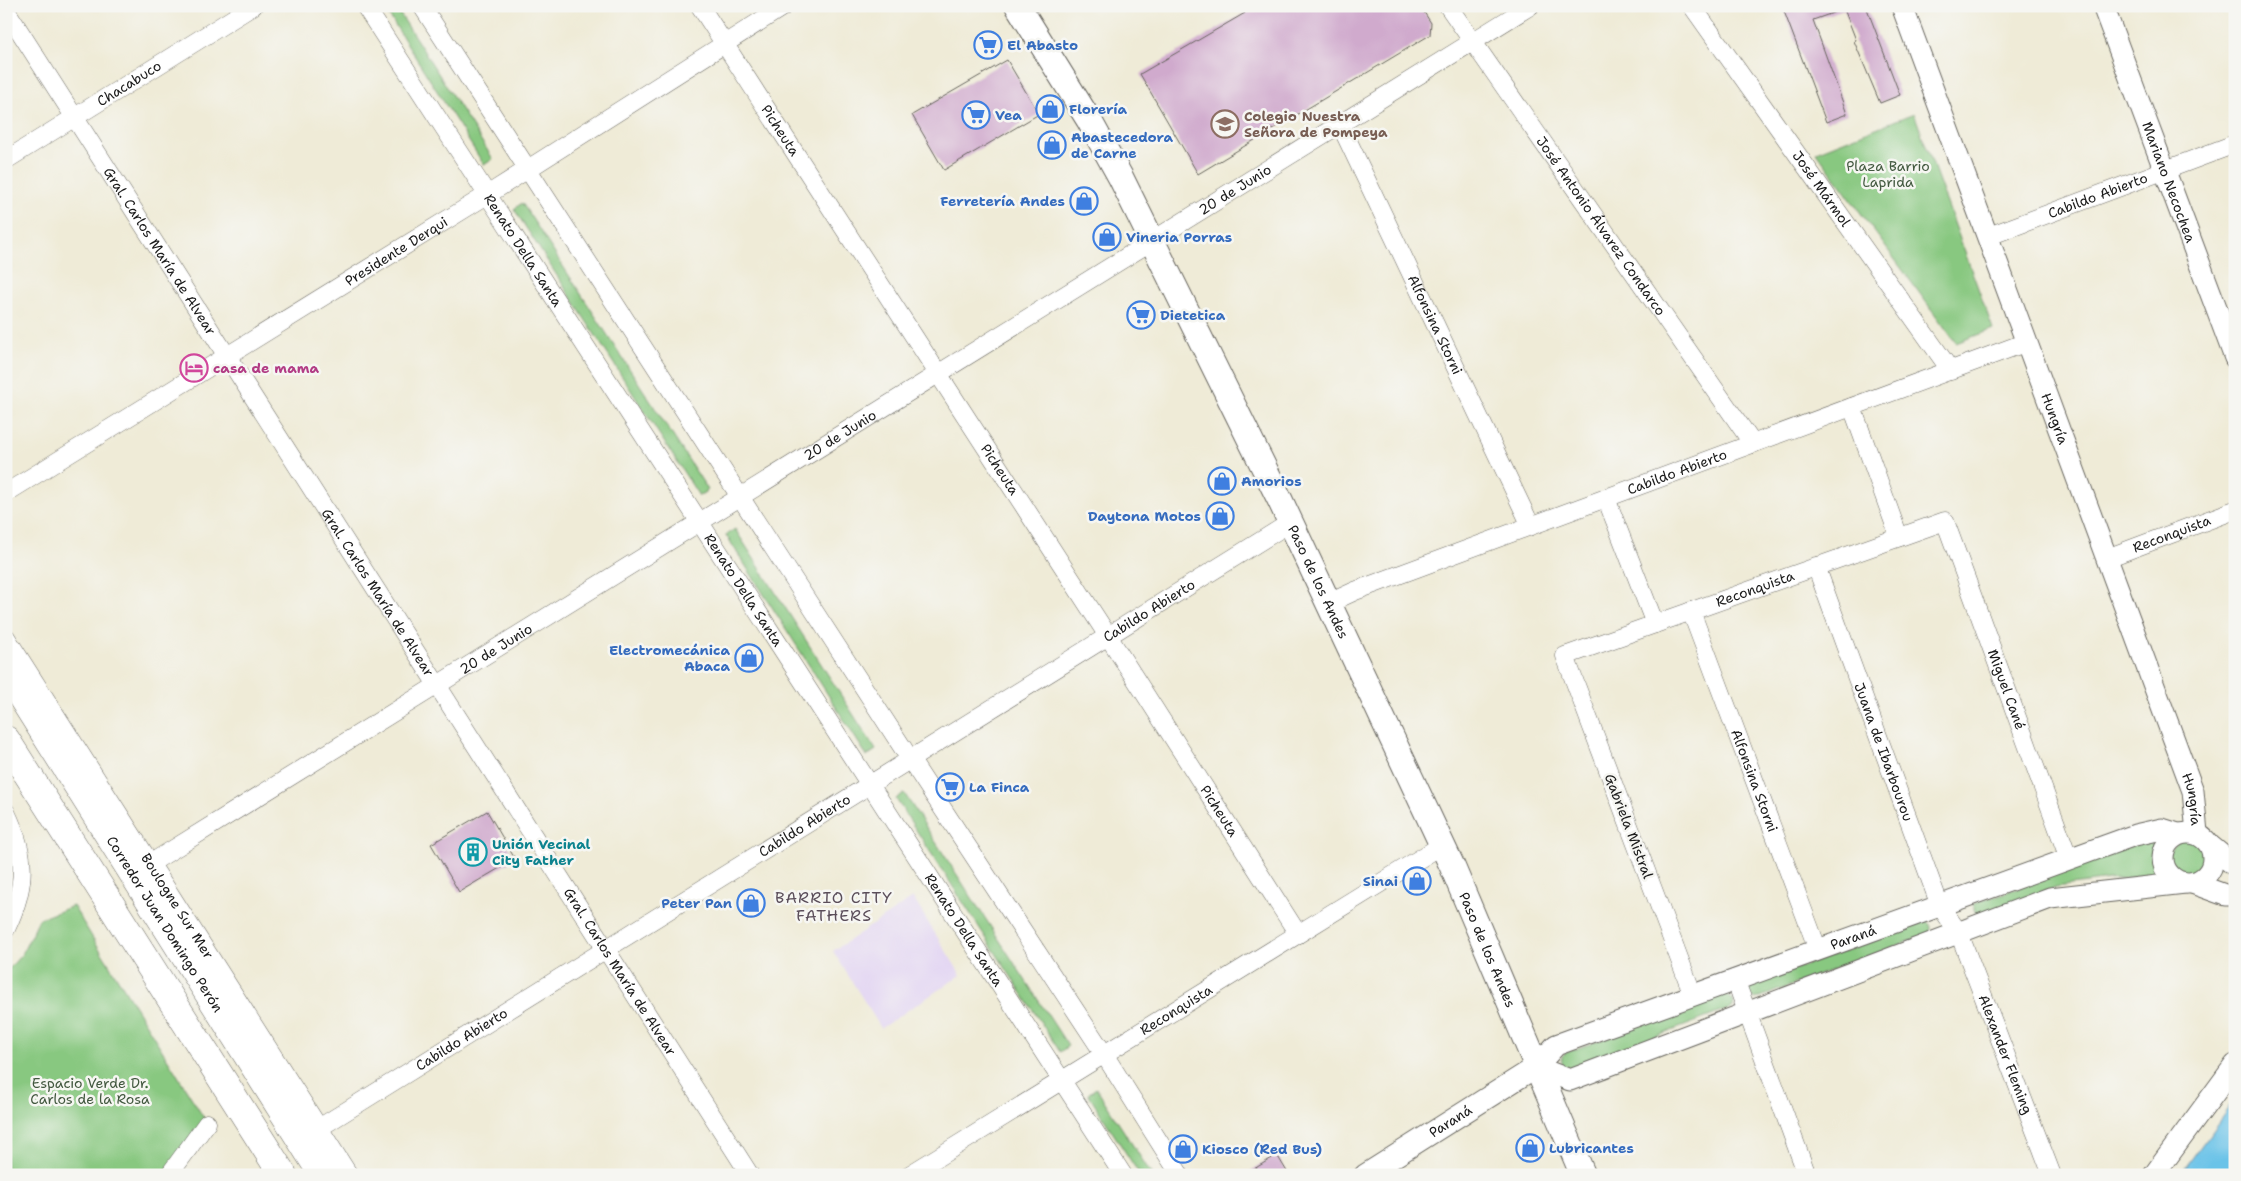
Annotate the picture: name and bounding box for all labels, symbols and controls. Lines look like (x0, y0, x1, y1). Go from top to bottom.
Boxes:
supermarket icon: El Abasto (973, 30, 1003, 60)
place label: El Abasto (1007, 36, 1078, 54)
street label: Chacabuco (93, 56, 165, 110)
shop icon: Florería (1035, 94, 1065, 124)
supermarket icon: Vea (961, 100, 991, 130)
place label: Florería (1069, 100, 1128, 118)
street label: Picheuta (757, 101, 804, 159)
place label: Vea (995, 106, 1022, 124)
place label: Colegio Nuestra Señora de Pompeya (1244, 107, 1388, 141)
school or university icon: Colegio Nuestra Señora de Pompeya (1210, 109, 1240, 139)
street label: Mariano Necochea (2138, 119, 2200, 245)
place label: Abastecedora de Carne (1071, 128, 1173, 162)
shop icon: Abastecedora de Carne (1037, 130, 1067, 160)
street label: José Antonio Álvarez Condarco (1532, 133, 1670, 319)
street label: José Mármol (1789, 147, 1855, 231)
park label: Plaza Barrio Laprida (1846, 157, 1930, 191)
street label: 20 de Junio (1195, 160, 1274, 219)
street label: Gral. Carlos María de Alvear (100, 164, 220, 339)
street label: Cabildo Abierto (2045, 169, 2150, 222)
shop icon: Ferretería Andes (1069, 186, 1099, 216)
street label: Renato Della Santa (480, 190, 567, 310)
place label: Ferretería Andes (940, 192, 1065, 210)
street label: Presidente Derqui (341, 213, 451, 290)
shop icon: Vineria Porras (1092, 222, 1122, 252)
place label: Vineria Porras (1126, 228, 1232, 246)
street label: Alfonsina Storni (1404, 272, 1467, 377)
supermarket icon: Dietetica (1126, 300, 1156, 330)
place label: Dietetica (1160, 306, 1226, 324)
hotel icon: casa de mama (179, 353, 209, 383)
place label: casa de mama (213, 359, 319, 377)
street label: Hungría (2037, 390, 2073, 447)
street label: 20 de Junio (800, 406, 880, 464)
street label: Picheuta (977, 440, 1023, 499)
street label: Cabildo Abierto (1625, 445, 1729, 498)
shop icon: Amorios (1207, 466, 1237, 496)
place label: Amorios (1241, 472, 1302, 490)
shop icon: Daytona Motos (1205, 501, 1235, 531)
street label: Gral. Carlos María de Alvear (318, 505, 438, 680)
place label: Daytona Motos (1088, 507, 1201, 525)
street label: Reconquista (2130, 511, 2213, 557)
street label: Paso de los Andes (1284, 522, 1353, 642)
street label: Renato Della Santa (700, 530, 787, 650)
street label: Reconquista (1713, 566, 1797, 611)
street label: Cabildo Abierto (1100, 575, 1198, 646)
street label: 20 de Junio (456, 619, 536, 678)
place label: Electromecánica Abaca (609, 641, 730, 675)
shop icon: Electromecánica Abaca (734, 643, 764, 673)
street label: Miguel Cané (1984, 647, 2030, 732)
street label: Juana de Ibarbourou (1850, 680, 1917, 824)
street label: Alfonsina Storni (1727, 727, 1782, 834)
street label: Hungría (2178, 770, 2205, 827)
street label: Gabriela Mistral (1601, 771, 1658, 882)
supermarket icon: La Finca (935, 772, 965, 802)
place label: La Finca (969, 778, 1030, 796)
street label: Picheuta (1196, 782, 1243, 840)
street label: Cabildo Abierto (755, 790, 854, 861)
street label: Corredor Juan Domingo Perón (103, 833, 227, 1016)
place label: Unión Vecinal City Father (492, 835, 591, 869)
building icon: Unión Vecinal City Father (458, 837, 488, 867)
street label: Boulogne Sur Mer (137, 850, 218, 962)
shop icon: Sinai (1402, 866, 1432, 896)
street label: Renato Della Santa (921, 870, 1007, 990)
place label: Sinai (1363, 872, 1398, 890)
street label: Gral. Carlos María de Alvear (560, 884, 681, 1059)
district label: BARRIO CITY FATHERS (775, 887, 893, 926)
shop icon: Peter Pan (736, 888, 766, 918)
street label: Paso de los Andes (1455, 889, 1520, 1010)
place label: Peter Pan (661, 894, 732, 912)
street label: Paraná (1828, 921, 1879, 954)
street label: Reconquista (1136, 980, 1216, 1039)
street label: Alexander Fleming (1975, 992, 2037, 1117)
street label: Cabildo Abierto (412, 1004, 511, 1075)
park label: Espacio Verde Dr. Carlos de la Rosa (30, 1074, 150, 1108)
street label: Paraná (1425, 1101, 1476, 1141)
shop icon: Lubricantes (1515, 1133, 1545, 1163)
shop icon: Kiosco (Red Bus) (1168, 1134, 1198, 1164)
place label: Lubricantes (1549, 1139, 1634, 1157)
place label: Kiosco (Red Bus) (1202, 1140, 1322, 1158)

